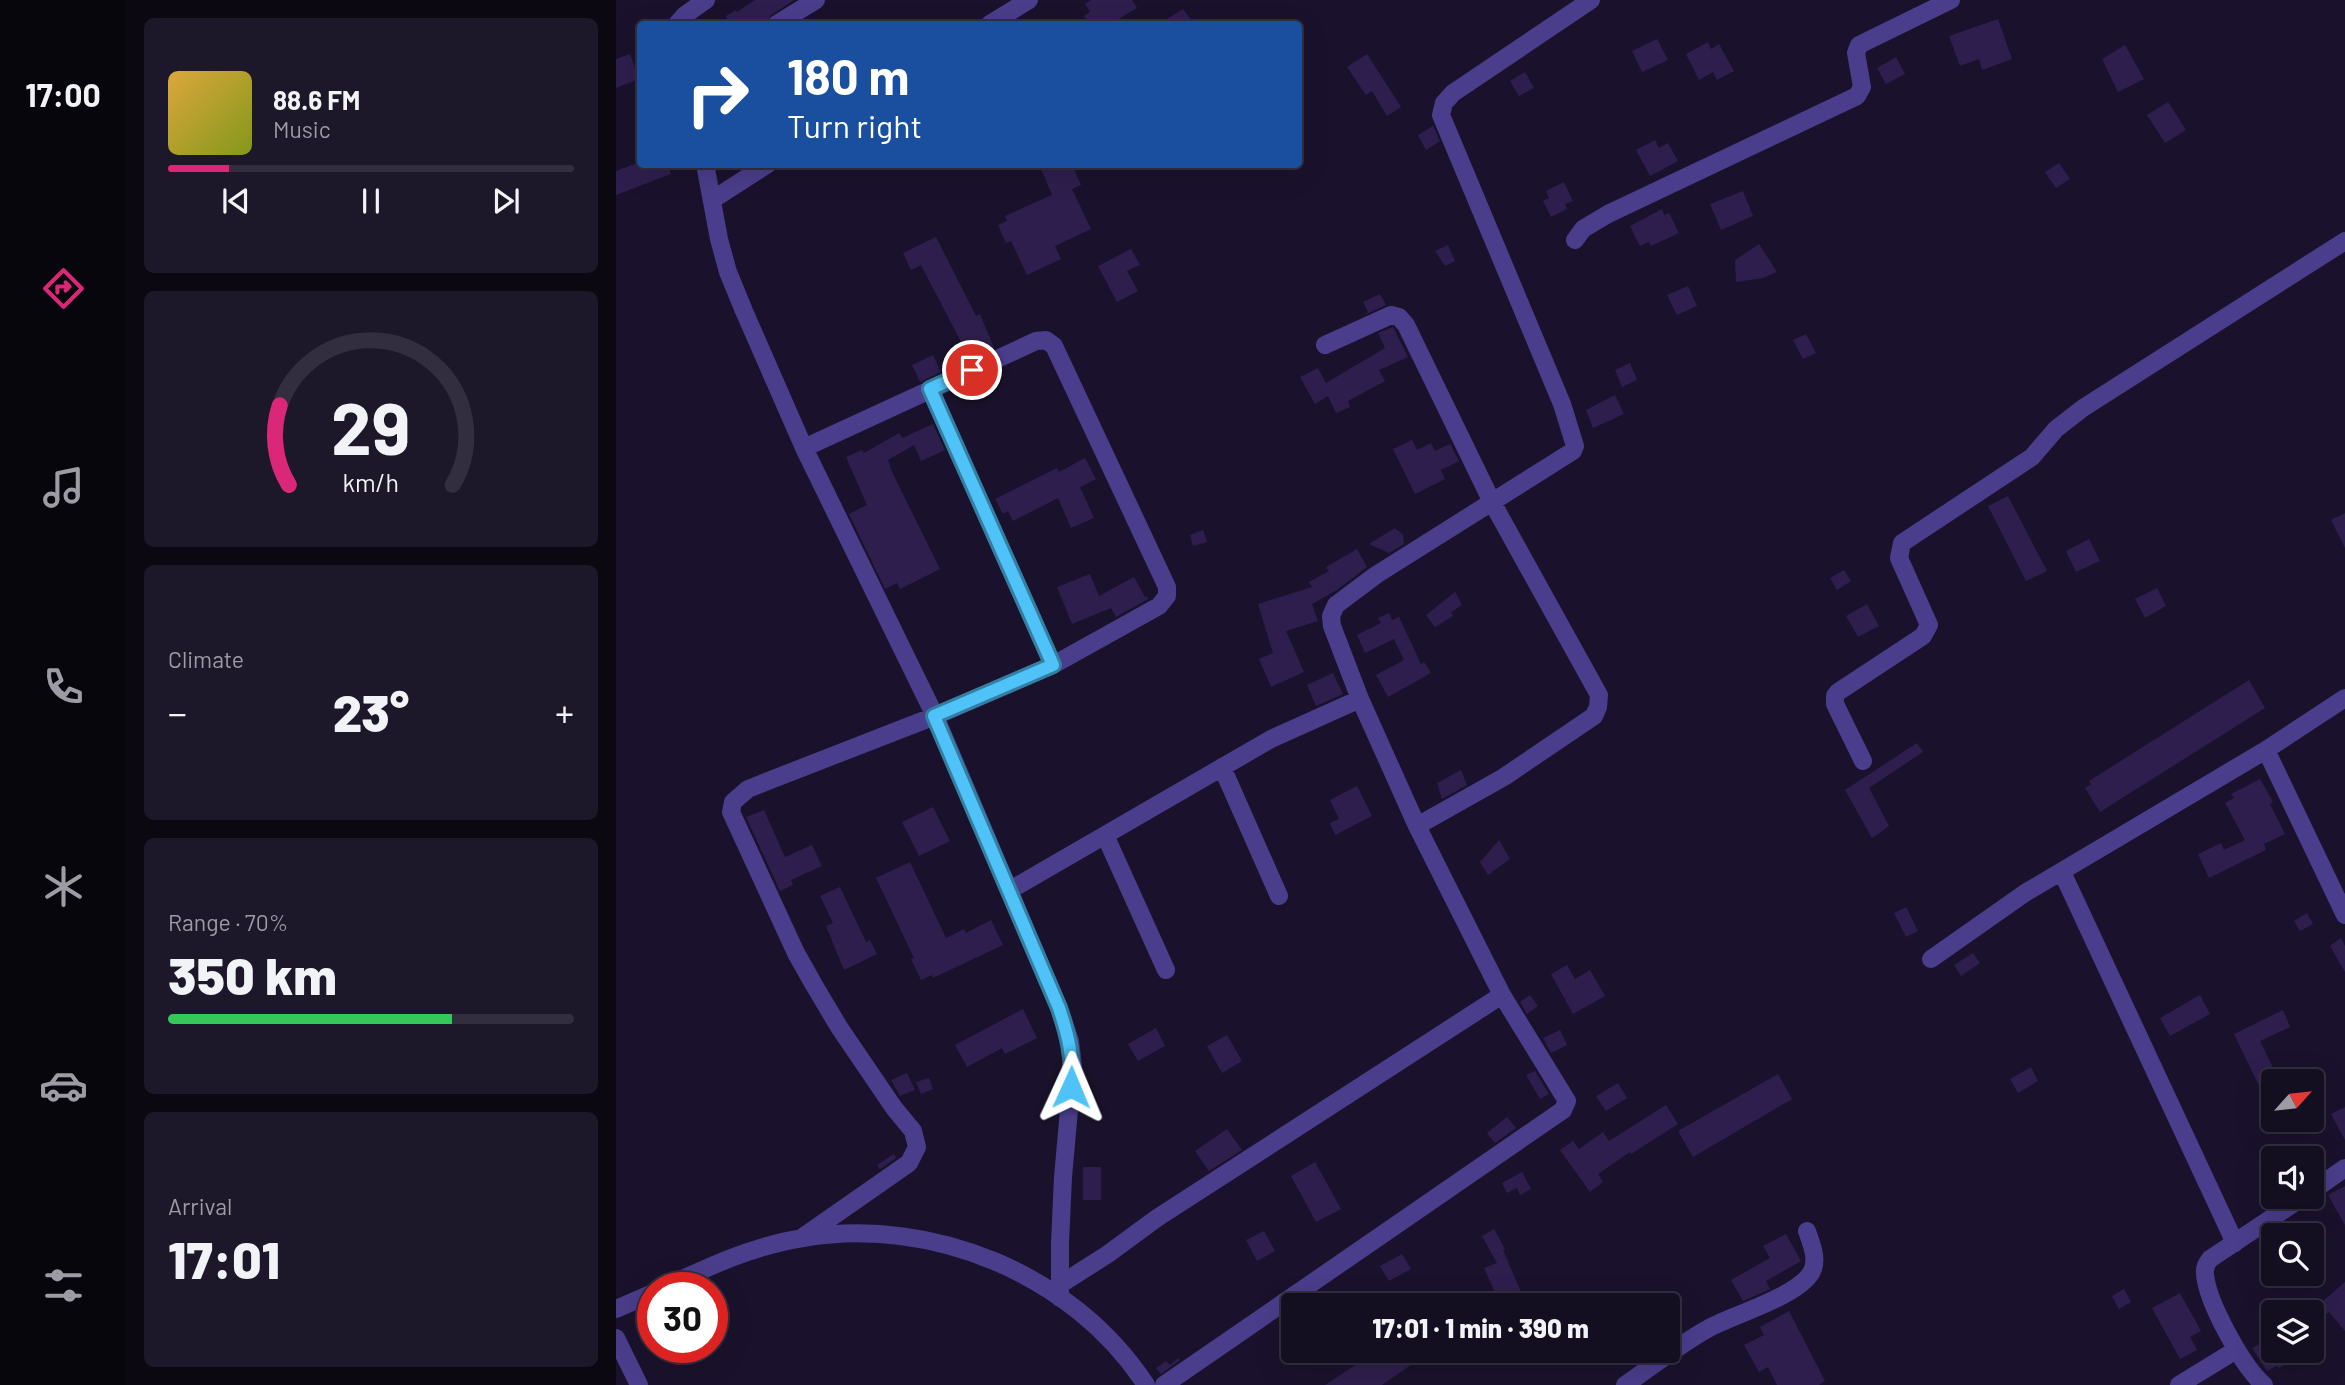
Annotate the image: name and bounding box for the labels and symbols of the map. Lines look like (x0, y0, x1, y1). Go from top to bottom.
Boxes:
pin (942, 340, 1002, 400)
position arrow (1034, 1050, 1108, 1124)
north arrow (2261, 1069, 2324, 1132)
speed limit sign: 30 (637, 1272, 728, 1363)

